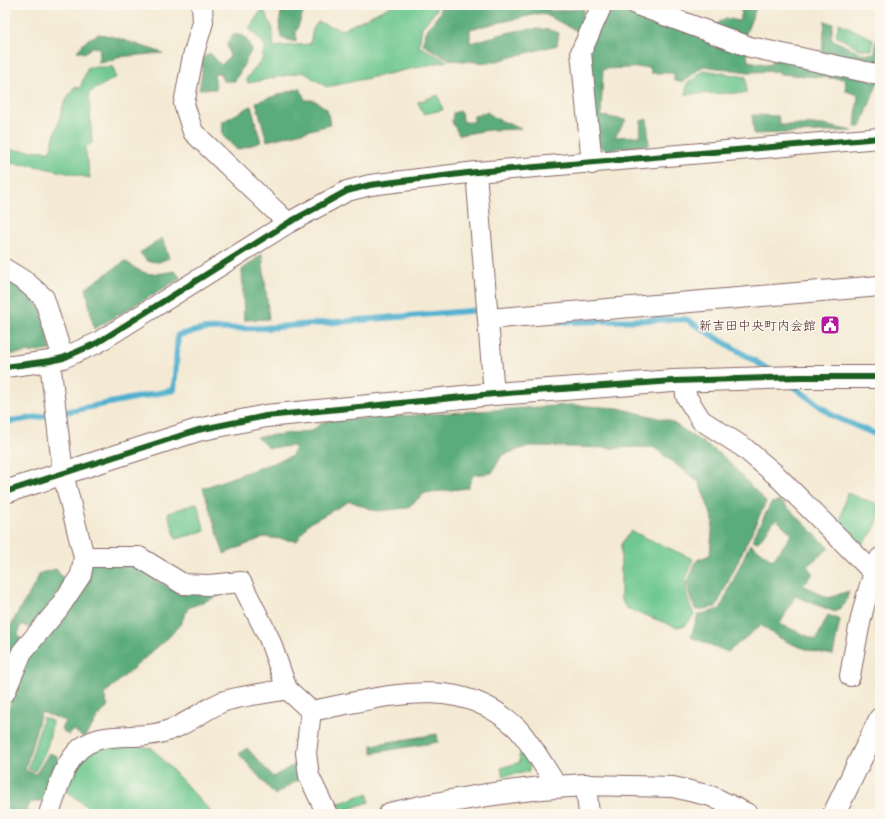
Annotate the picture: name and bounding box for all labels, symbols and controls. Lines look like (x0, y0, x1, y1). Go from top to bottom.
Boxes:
public building icon: 新吉田中央町内会館 (819, 314, 841, 336)
place label: 新吉田中央町内会館 (699, 318, 816, 337)

